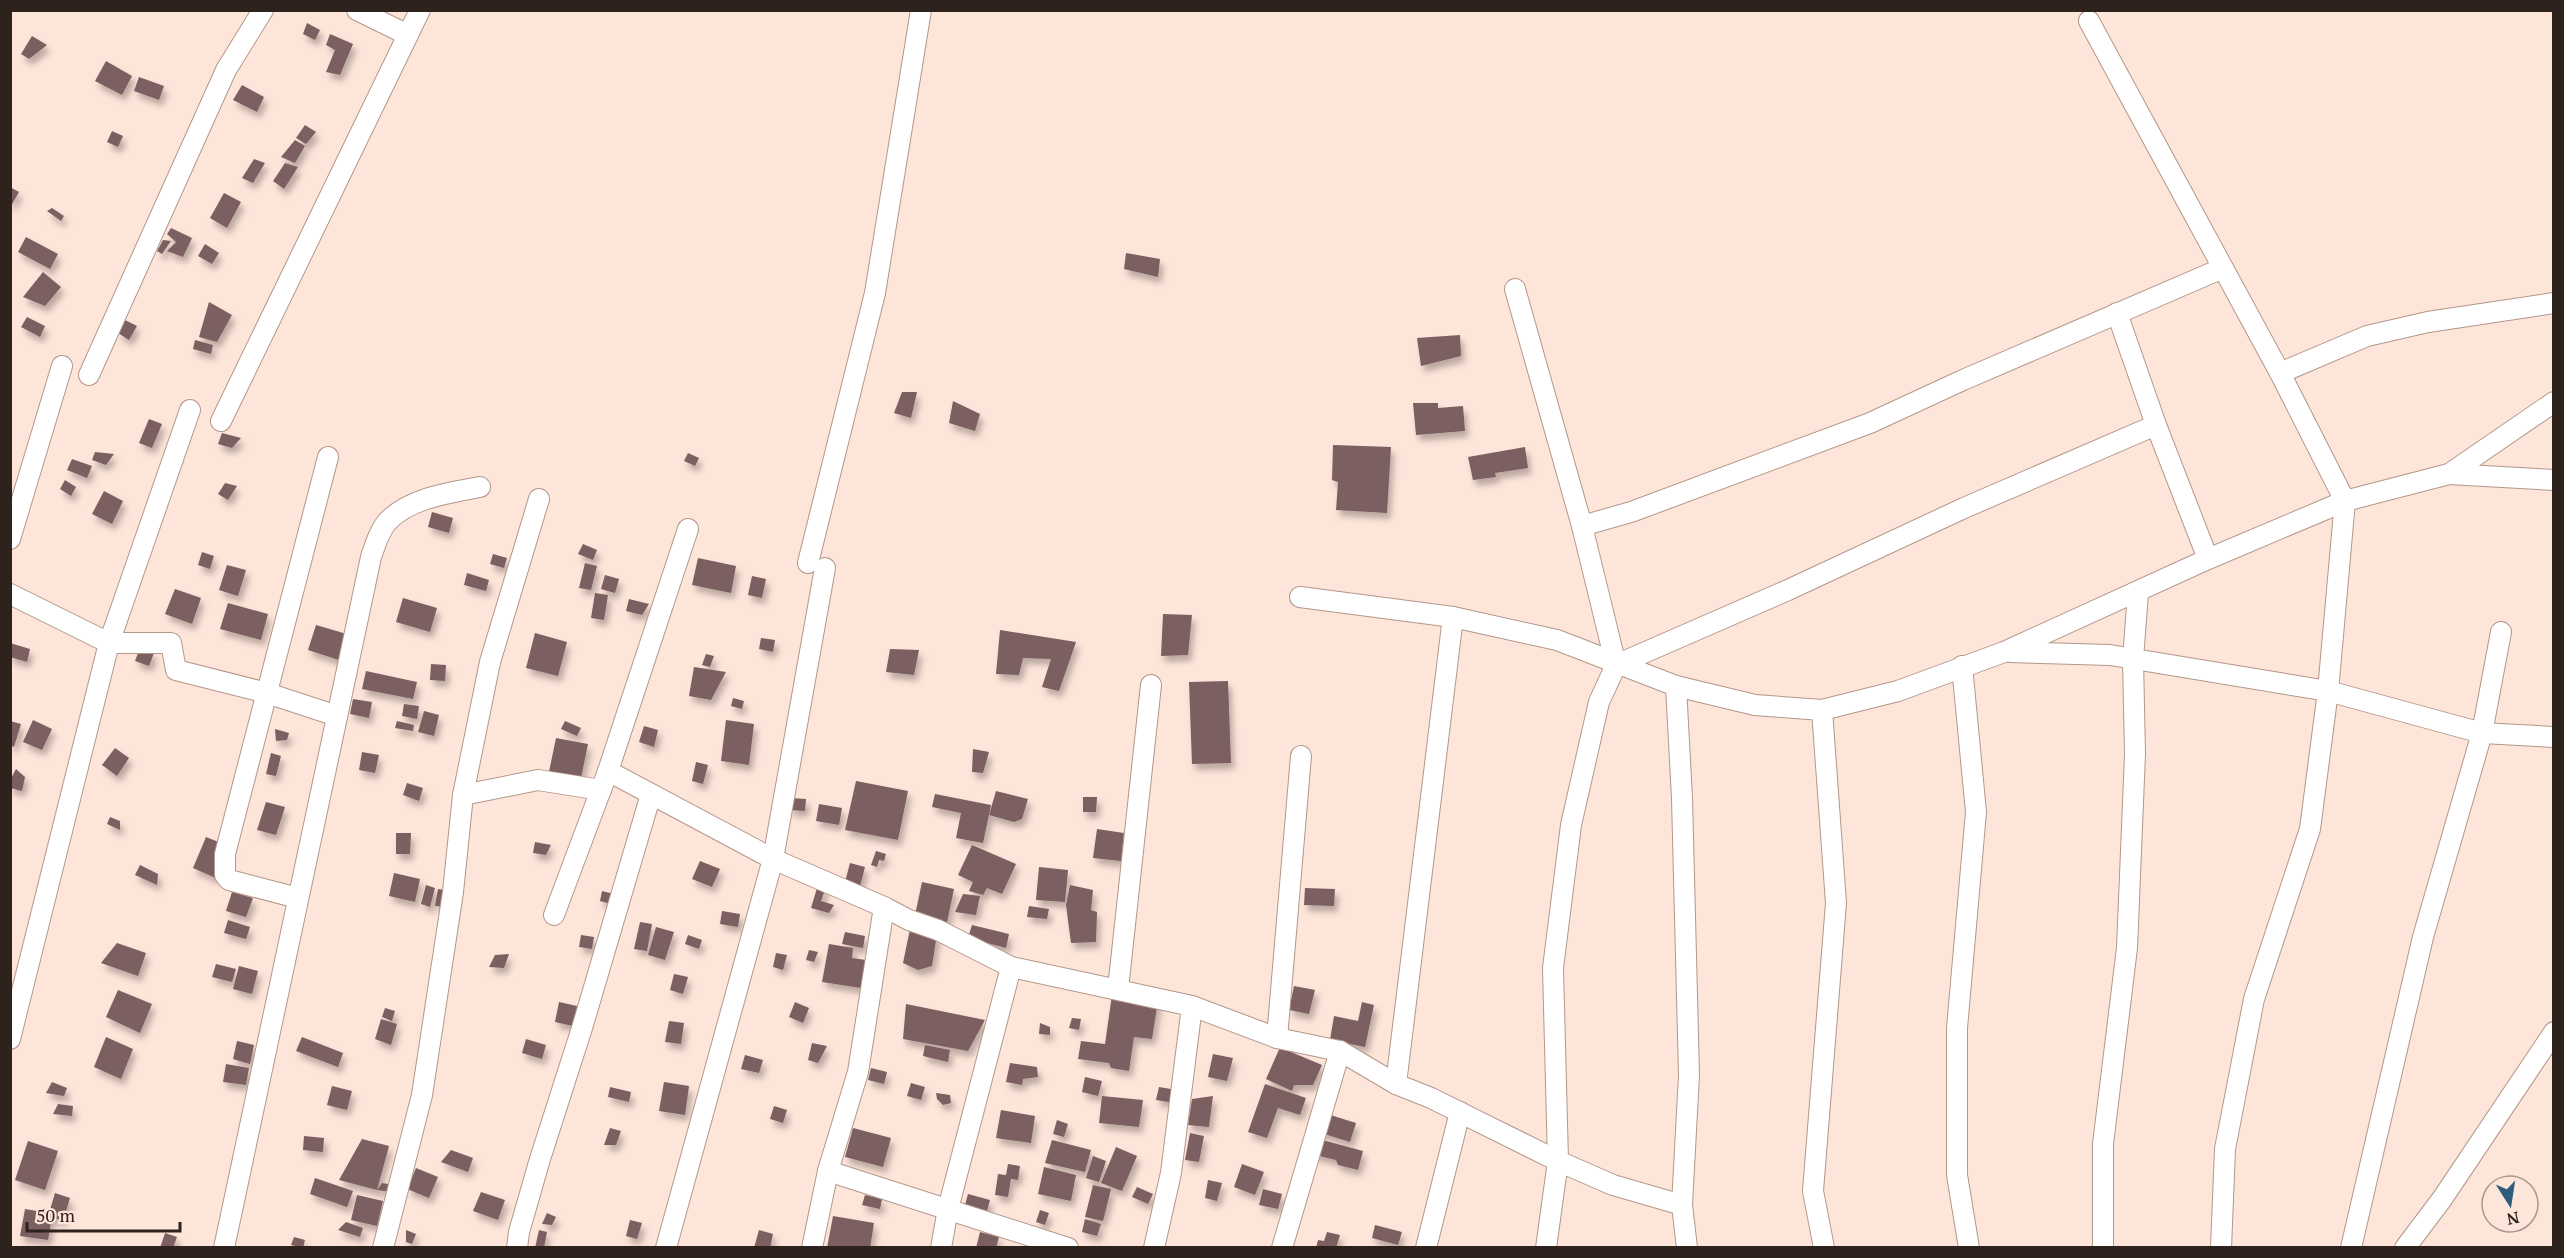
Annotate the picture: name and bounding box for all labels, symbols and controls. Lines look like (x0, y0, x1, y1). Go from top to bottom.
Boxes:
north arrow (2480, 1174, 2540, 1234)
scale bar (27, 1195, 180, 1233)
text: 50 m (36, 1203, 76, 1227)
text: N (2505, 1207, 2521, 1231)

